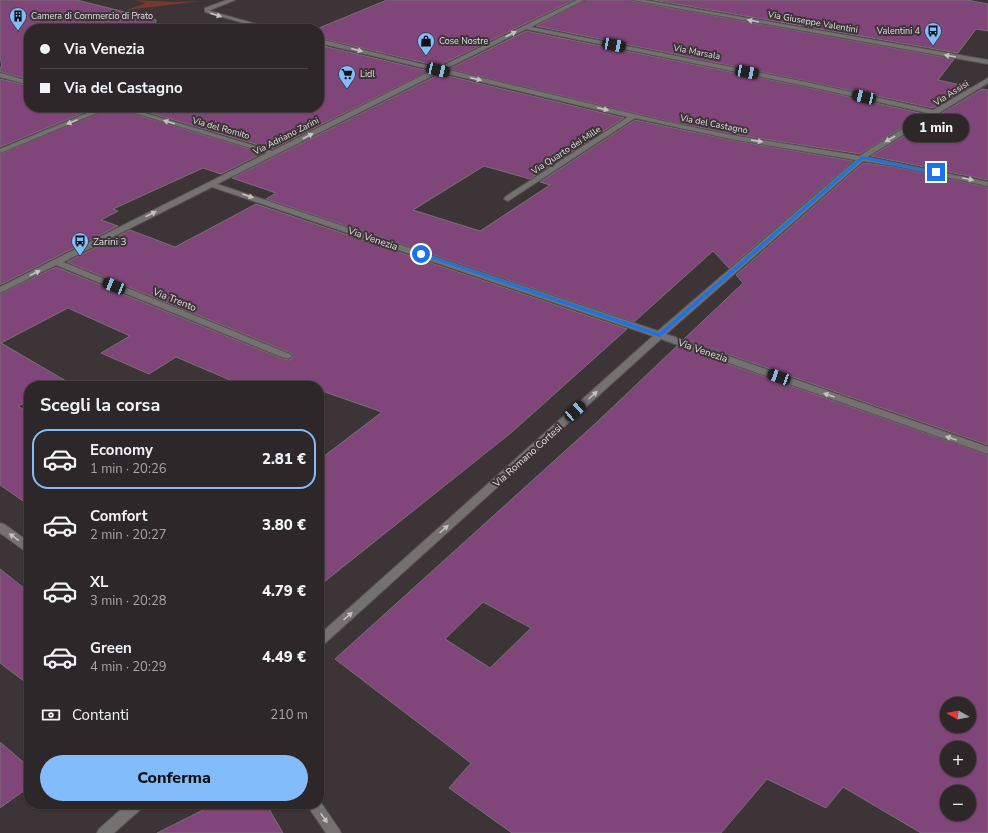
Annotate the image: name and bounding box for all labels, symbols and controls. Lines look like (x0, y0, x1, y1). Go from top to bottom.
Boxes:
building icon: Camera di Commercio di Prato (8, 6, 28, 31)
street label: Via Giuseppe Valentini (766, 8, 859, 36)
place label: Camera di Commercio di Prato (31, 10, 153, 22)
one-way arrow (211, 12, 223, 18)
one-way arrow (747, 18, 759, 24)
bus stop icon: Valentini 4 (923, 21, 943, 46)
place label: Valentini 4 (876, 25, 921, 37)
shop icon: Cose Nostre (416, 31, 436, 56)
one-way arrow (505, 31, 517, 37)
place label: Cose Nostre (439, 35, 488, 47)
car (601, 37, 627, 53)
text: Via Venezia (64, 39, 145, 59)
street label: Via Marsala (672, 41, 722, 62)
one-way arrow (351, 47, 363, 53)
one-way arrow (943, 52, 956, 58)
car (425, 61, 451, 79)
supermarket icon: Lidl (337, 64, 357, 89)
car (734, 64, 760, 80)
place label: Lidl (360, 68, 375, 80)
one-way arrow (470, 76, 482, 82)
text: Via del Castagno (64, 78, 183, 98)
street label: Via Assisi (930, 78, 971, 109)
car (851, 88, 877, 106)
one-way arrow (596, 106, 609, 112)
street label: Via del Castagno (678, 111, 749, 136)
street label: Via del Romito (190, 114, 251, 142)
street label: Via Adriano Zarini (250, 114, 321, 158)
callout: 1 min (903, 114, 969, 142)
one-way arrow (66, 119, 78, 125)
one-way arrow (162, 119, 174, 125)
text: 1 min (919, 119, 953, 137)
street label: Via Quarto dei Mille (528, 123, 603, 177)
one-way arrow (302, 133, 313, 139)
one-way arrow (884, 136, 896, 143)
one-way arrow (751, 138, 763, 144)
route end (927, 163, 945, 181)
one-way arrow (961, 177, 974, 183)
one-way arrow (243, 194, 255, 200)
one-way arrow (145, 211, 157, 217)
street label: Via Venezia (345, 224, 400, 254)
bus stop icon: Zarini 3 (70, 231, 90, 256)
place label: Zarini 3 (93, 235, 127, 249)
route start (412, 245, 430, 263)
one-way arrow (29, 270, 41, 276)
car (101, 276, 127, 296)
street label: Via Trento (150, 284, 199, 315)
street label: Via Venezia (675, 336, 730, 366)
car (766, 367, 792, 387)
one-way arrow (588, 390, 598, 400)
one-way arrow (822, 391, 834, 397)
text: Scegli la corsa (40, 393, 160, 417)
car (562, 399, 588, 423)
street label: Via Romano Cortesi (489, 421, 565, 491)
one-way arrow (945, 435, 957, 441)
text: Economy (90, 440, 153, 460)
icon: car (42, 441, 78, 477)
text: 2.81 € (262, 449, 306, 469)
text: 1 min · 20:26 (90, 460, 166, 478)
text: Comfort (90, 506, 147, 526)
icon: car (42, 507, 78, 543)
text: 3.80 € (262, 515, 306, 535)
one-way arrow (440, 525, 449, 534)
text: 2 min · 20:27 (90, 526, 166, 544)
one-way arrow (9, 533, 20, 541)
text: XL (90, 572, 109, 592)
icon: car (42, 573, 78, 609)
text: 4.79 € (262, 581, 306, 601)
text: 3 min · 20:28 (90, 592, 166, 610)
one-way arrow (343, 612, 353, 621)
text: Green (90, 638, 132, 658)
icon: car (42, 639, 78, 675)
text: 4.49 € (262, 647, 306, 667)
text: 4 min · 20:29 (90, 658, 166, 676)
north arrow (940, 697, 976, 733)
map controls (940, 697, 976, 821)
icon: cash (40, 704, 62, 726)
text: Contanti (72, 705, 129, 725)
text: 210 m (270, 706, 308, 724)
button: + (940, 741, 976, 777)
button: Conferma (40, 755, 308, 801)
button: − (940, 785, 976, 821)
one-way arrow (320, 813, 328, 824)

